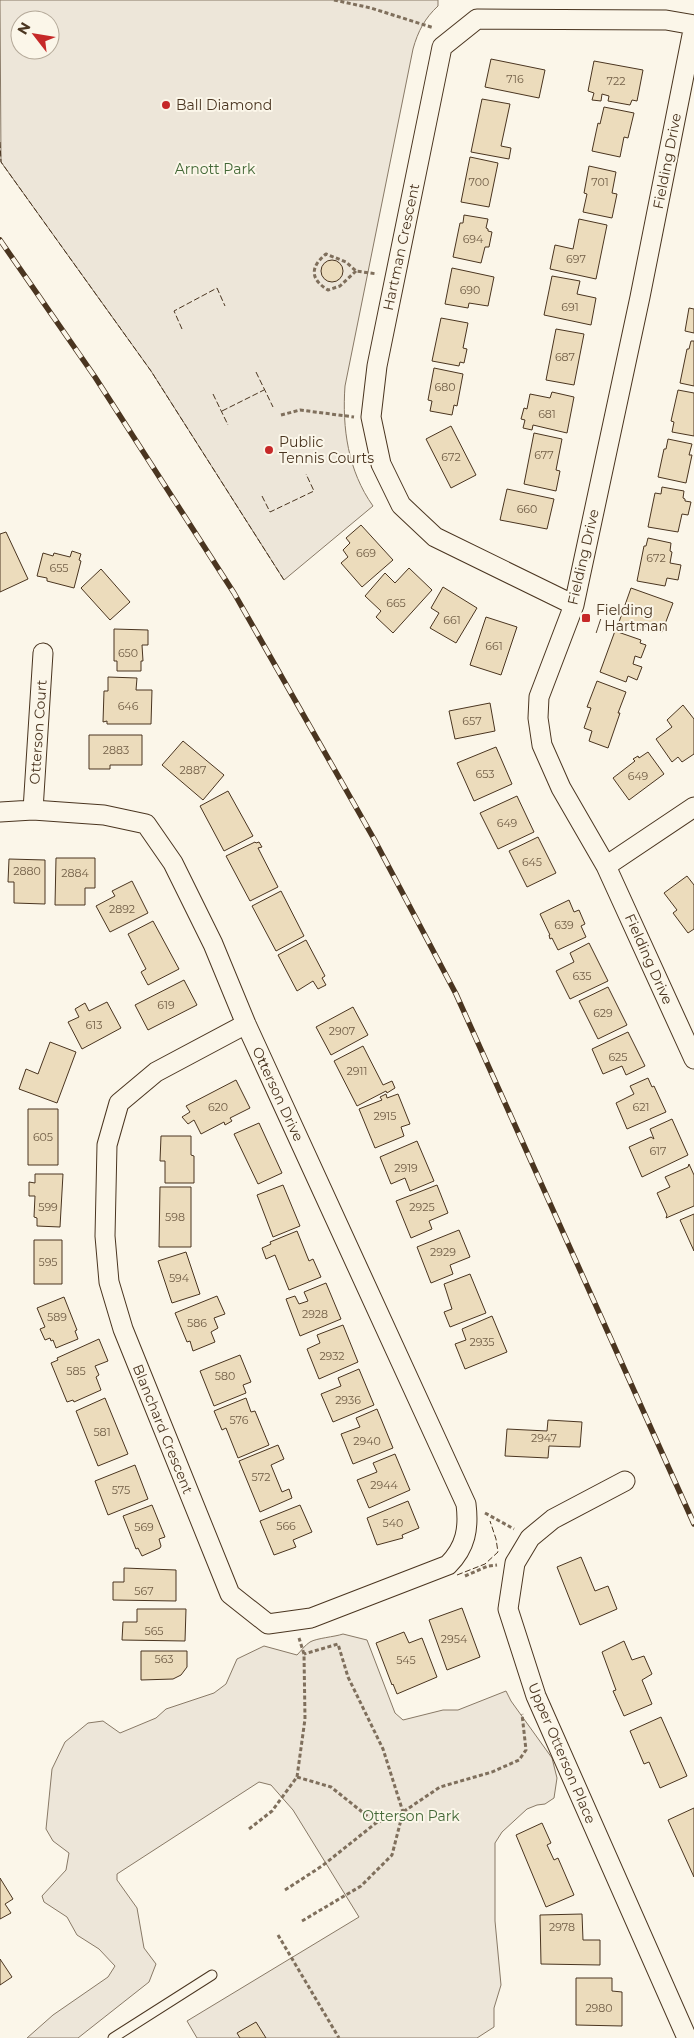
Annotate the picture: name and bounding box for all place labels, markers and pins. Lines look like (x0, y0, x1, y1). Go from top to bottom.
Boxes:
place label: Ball Diamond (176, 96, 272, 114)
marker: Ball Diamond (160, 99, 172, 111)
place label: Public Tennis Courts (279, 433, 374, 467)
marker: Public Tennis Courts (263, 444, 275, 456)
place label: Fielding / Hartman (595, 601, 668, 635)
marker: Fielding / Hartman (580, 612, 592, 624)

